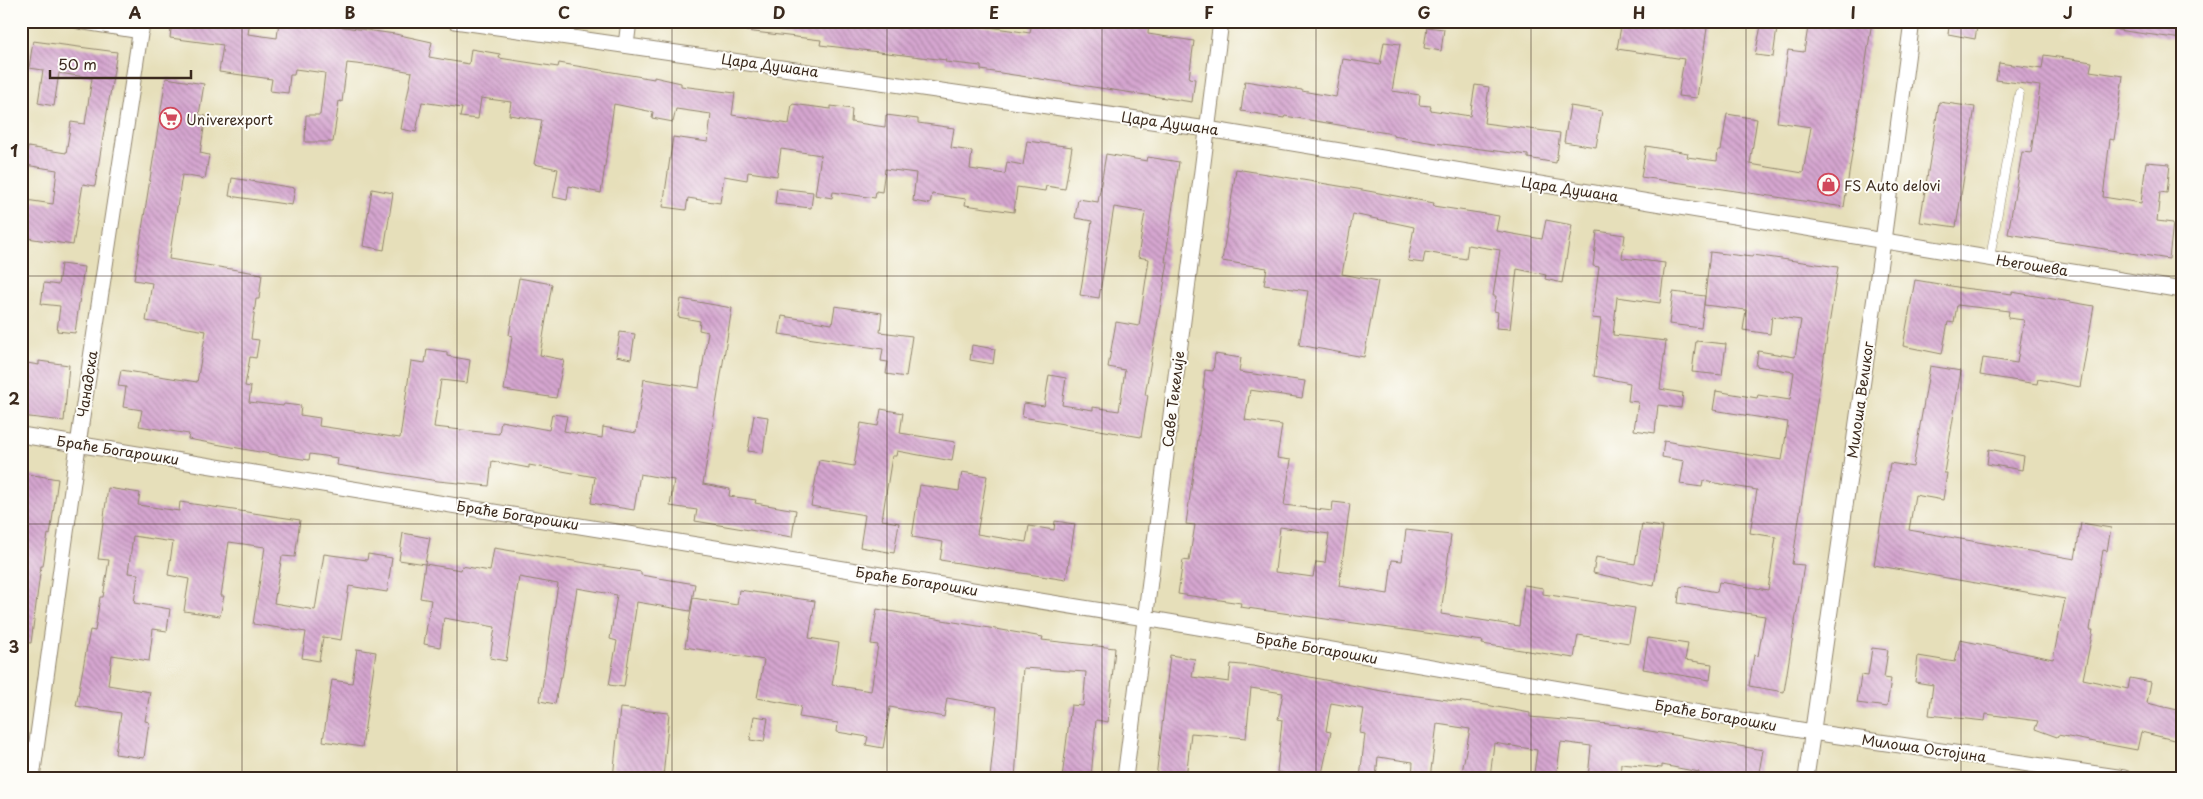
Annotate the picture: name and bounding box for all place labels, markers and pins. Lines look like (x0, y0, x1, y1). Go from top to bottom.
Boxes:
supermarket icon: Univerexport (158, 107, 182, 131)
place label: Univerexport (186, 109, 273, 130)
shop icon: FS Auto delovi (1816, 173, 1840, 197)
place label: FS Auto delovi (1844, 175, 1941, 196)

